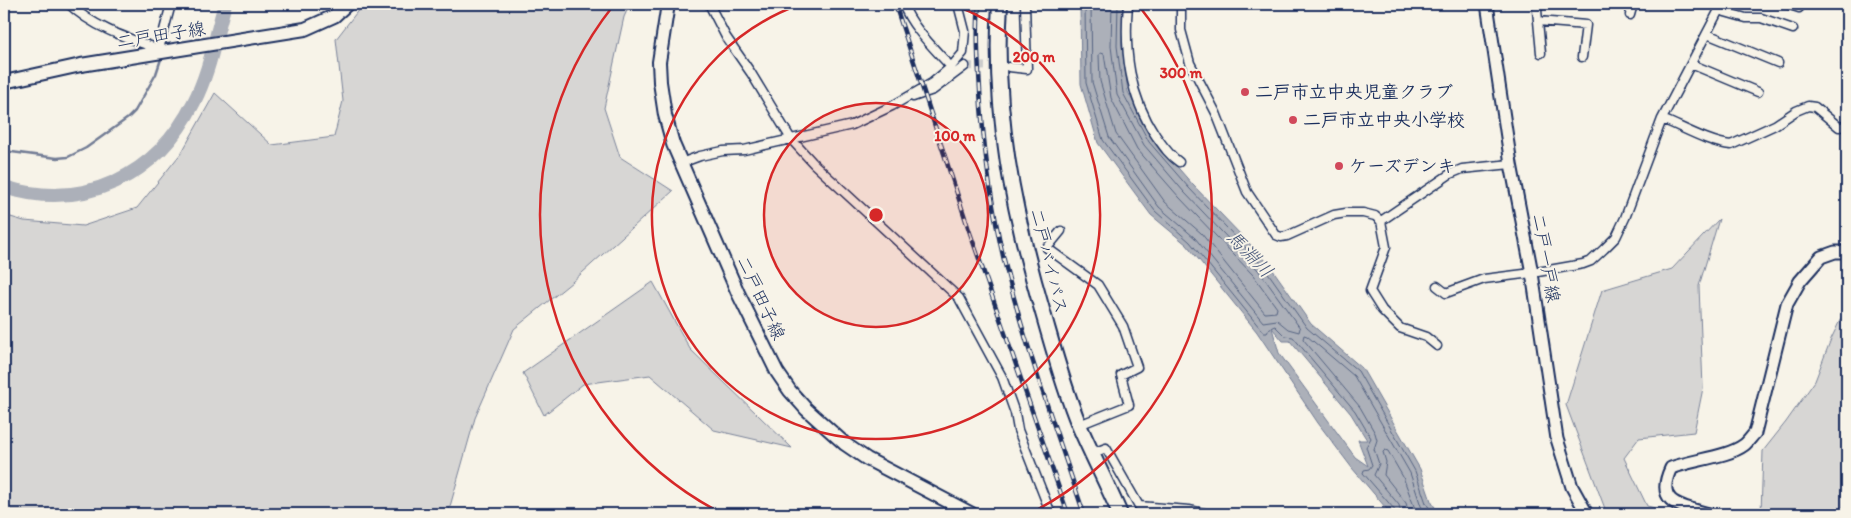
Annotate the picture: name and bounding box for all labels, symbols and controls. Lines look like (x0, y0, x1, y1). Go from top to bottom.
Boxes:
street label: 二戸田子線 (115, 17, 207, 53)
text: 200 m (1013, 48, 1056, 66)
text: 300 m (1160, 64, 1203, 82)
place label: 二戸市立中央児童クラブ (1255, 81, 1453, 103)
marker: 二戸市立中央児童クラブ (1239, 86, 1251, 98)
place label: 二戸市立中央小学校 (1303, 109, 1465, 131)
marker: 二戸市立中央小学校 (1287, 114, 1299, 126)
text: 100 m (934, 127, 976, 145)
place label: ケーズデンキ (1349, 155, 1456, 177)
marker: ケーズデンキ (1333, 160, 1345, 172)
centre of rings (867, 206, 885, 224)
street label: 二戸バイパス (1025, 206, 1073, 316)
street label: 二戸一戸線 (1527, 212, 1565, 304)
water label: 馬淵川 (1222, 226, 1278, 282)
street label: 二戸田子線 (732, 253, 790, 343)

